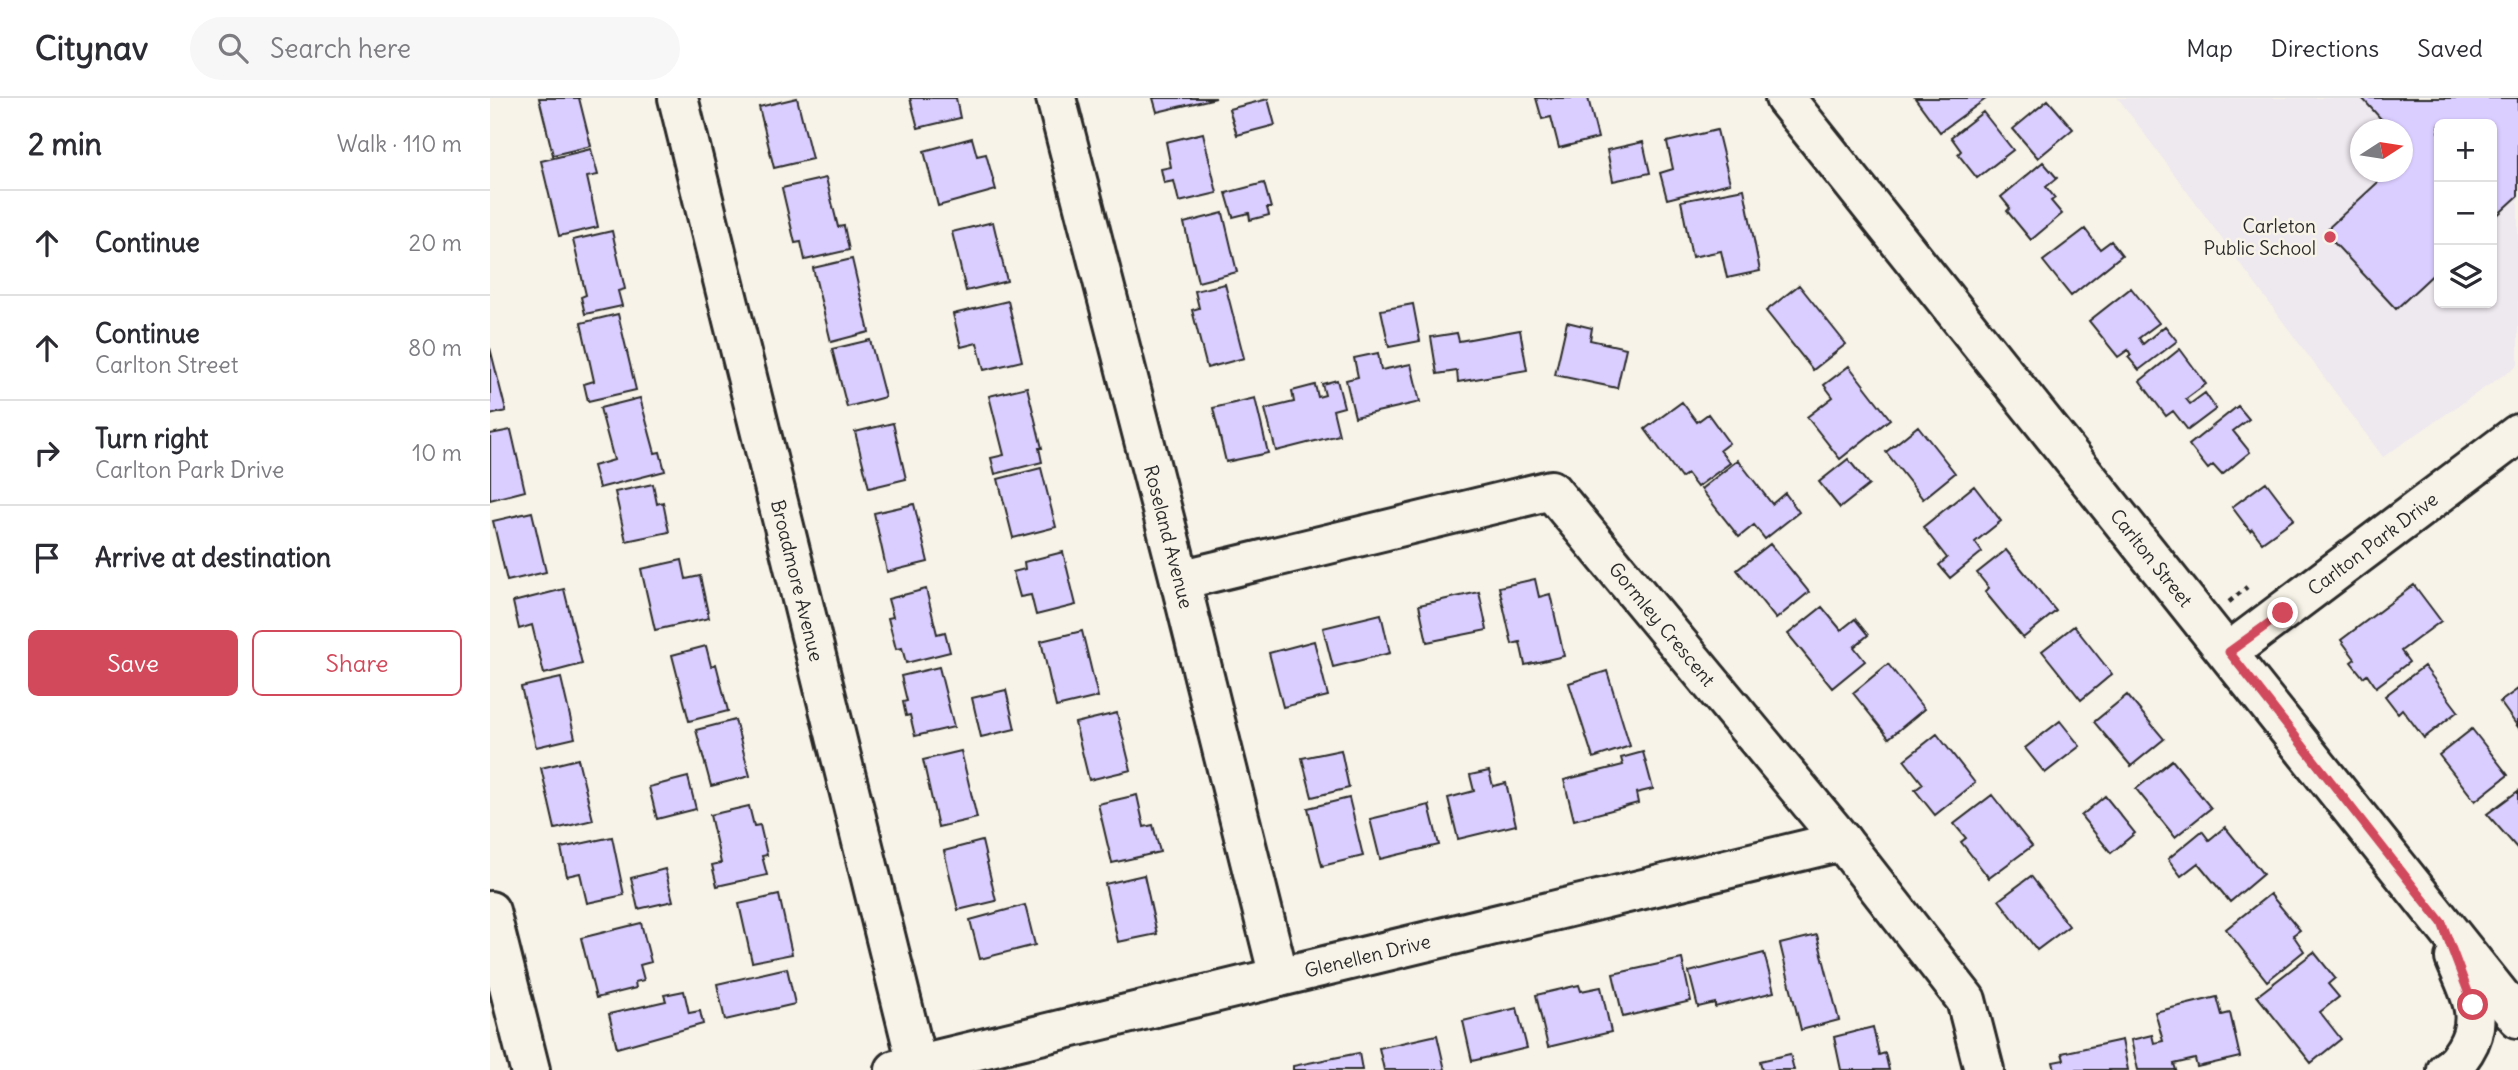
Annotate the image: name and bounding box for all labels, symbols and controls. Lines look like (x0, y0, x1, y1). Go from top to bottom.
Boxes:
search box (190, 17, 680, 80)
text: Citynav (35, 27, 148, 69)
icon: search (214, 29, 252, 67)
text: Search here (270, 32, 411, 65)
text: Map (2186, 33, 2233, 63)
text: Directions (2271, 33, 2379, 63)
text: Saved (2417, 33, 2483, 63)
north arrow (2350, 119, 2413, 182)
map controls (2434, 119, 2497, 308)
button: + (2434, 119, 2497, 182)
text: 2 min (28, 125, 102, 163)
text: Walk · 110 m (337, 129, 462, 158)
button: − (2434, 182, 2497, 245)
place label: Carleton Public School (2203, 214, 2316, 260)
icon: ahead (28, 224, 66, 262)
text: Continue (95, 226, 200, 259)
text: 20 m (409, 228, 462, 257)
marker: Carleton Public School (2322, 229, 2338, 245)
button: layers (2434, 245, 2497, 308)
text: Continue (95, 317, 200, 350)
icon: ahead (28, 329, 66, 367)
text: 80 m (408, 333, 462, 362)
text: Carlton Street (95, 350, 238, 379)
text: Turn right (95, 422, 208, 455)
icon: right (28, 434, 66, 472)
text: 10 m (412, 438, 462, 467)
text: Carlton Park Drive (95, 455, 284, 484)
street label: Roseland Avenue (1139, 462, 1199, 611)
street label: Carlton Park Drive (2303, 487, 2442, 600)
street label: Broadmore Avenue (766, 497, 829, 664)
street label: Carlton Street (2105, 504, 2198, 612)
icon: arrive (28, 539, 66, 577)
text: Arrive at destination (95, 541, 331, 574)
street label: Gormley Crescent (1604, 557, 1721, 691)
route end (2267, 597, 2298, 628)
button: Save (28, 630, 238, 696)
button: Share (252, 630, 462, 696)
street label: Glenellen Drive (1302, 929, 1433, 983)
route start (2457, 989, 2488, 1020)

